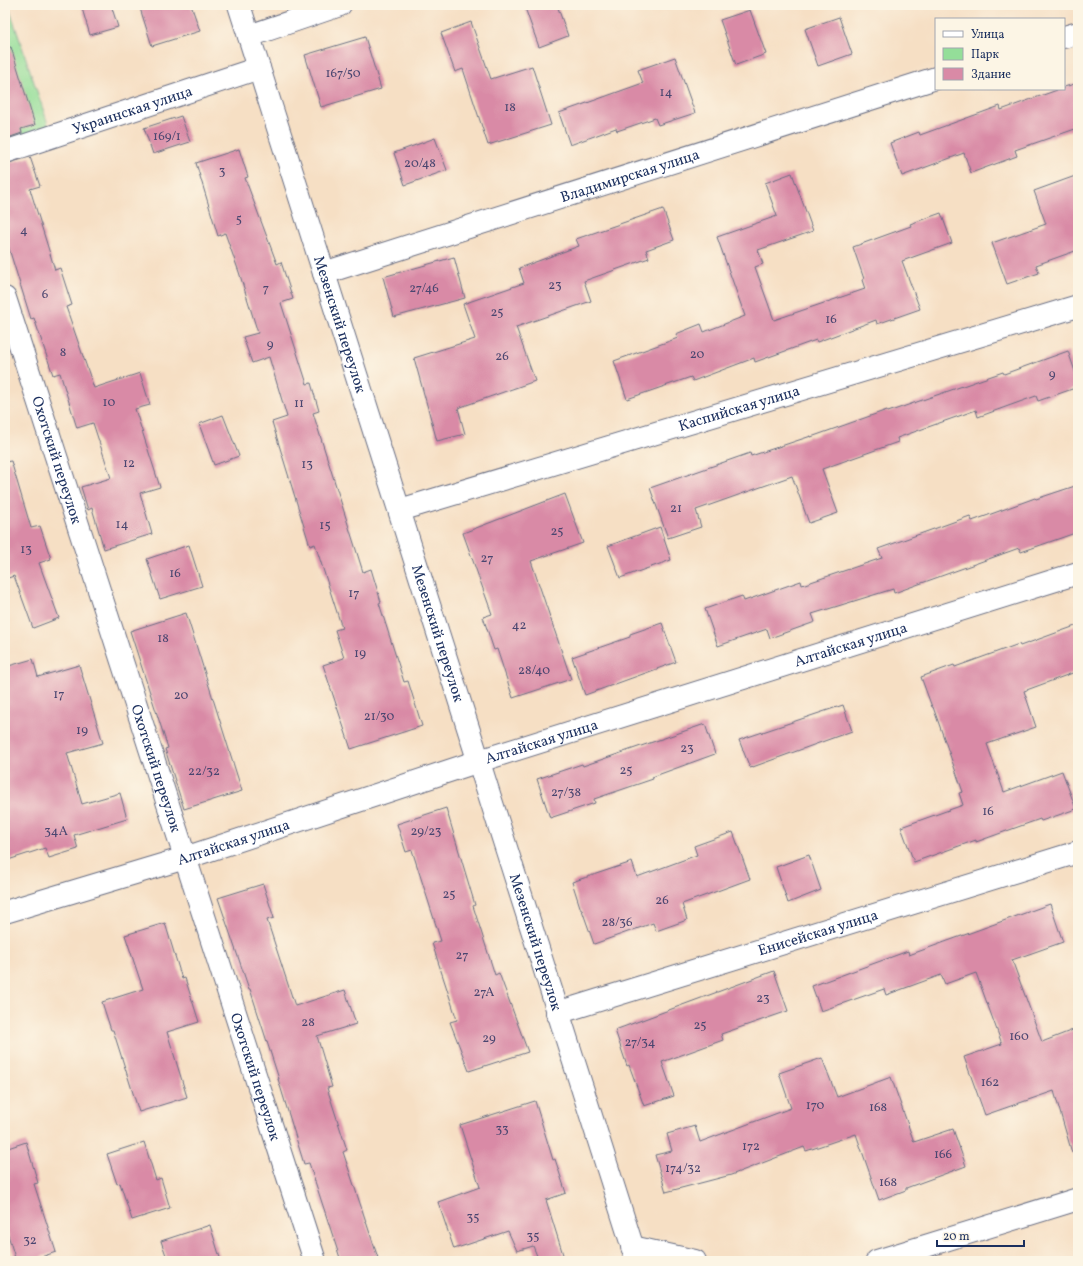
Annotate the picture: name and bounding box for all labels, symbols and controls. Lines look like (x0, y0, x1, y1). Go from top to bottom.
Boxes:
legend (935, 18, 1065, 90)
text: Улица (971, 27, 1004, 43)
text: Парк (971, 47, 999, 63)
house number: 167/50 (325, 65, 361, 83)
text: Здание (971, 67, 1011, 83)
street label: Украинская улица (70, 82, 196, 141)
house number: 14 (660, 84, 673, 102)
house number: 18 (504, 99, 516, 117)
house number: 169/1 (153, 128, 181, 146)
street label: Владимирская улица (558, 145, 703, 209)
house number: 20/48 (404, 155, 436, 173)
house number: 3 (219, 163, 226, 181)
house number: 5 (236, 211, 242, 229)
house number: 4 (20, 222, 28, 240)
street label: Мезенский переулок (307, 254, 370, 396)
house number: 23 (548, 277, 562, 295)
house number: 7 (263, 280, 269, 298)
house number: 27/46 (409, 280, 439, 298)
house number: 6 (42, 286, 49, 304)
house number: 25 (490, 304, 504, 322)
house number: 16 (825, 311, 837, 329)
house number: 9 (267, 336, 274, 354)
house number: 8 (60, 344, 66, 362)
house number: 20 (690, 346, 705, 364)
house number: 26 (495, 348, 509, 366)
house number: 9 (1049, 366, 1056, 384)
street label: Каспийская улица (676, 381, 803, 438)
street label: Охотский переулок (25, 394, 86, 527)
house number: 10 (103, 394, 116, 412)
house number: 11 (294, 395, 304, 413)
house number: 12 (123, 455, 135, 473)
house number: 13 (301, 456, 313, 474)
house number: 21 (670, 500, 682, 518)
house number: 14 (116, 516, 129, 534)
house number: 15 (319, 517, 331, 535)
house number: 25 (550, 523, 564, 541)
house number: 13 (20, 541, 32, 559)
house number: 27 (481, 550, 493, 568)
street label: Мезенский переулок (405, 562, 468, 705)
house number: 16 (169, 565, 181, 583)
house number: 17 (348, 585, 360, 603)
house number: 42 (512, 617, 526, 635)
street label: Алтайская улица (792, 618, 910, 673)
house number: 18 (157, 630, 169, 648)
house number: 19 (354, 645, 366, 663)
house number: 28/40 (518, 662, 550, 680)
house number: 17 (53, 686, 65, 704)
house number: 20 (174, 687, 189, 705)
street label: Охотский переулок (125, 702, 185, 835)
house number: 21/30 (364, 708, 394, 726)
street label: Алтайская улица (483, 715, 601, 770)
house number: 19 (76, 722, 88, 740)
house number: 23 (680, 740, 694, 758)
house number: 25 (619, 762, 633, 780)
house number: 22/32 (188, 763, 220, 781)
house number: 27/38 (551, 784, 581, 802)
house number: 16 (982, 803, 994, 821)
street label: Алтайская улица (175, 815, 293, 872)
house number: 34А (44, 823, 68, 841)
house number: 29/23 (411, 823, 442, 841)
street label: Мезенский переулок (503, 871, 566, 1014)
house number: 25 (442, 886, 456, 904)
house number: 26 (655, 892, 669, 910)
street label: Енисейская улица (756, 905, 881, 962)
house number: 28/36 (601, 914, 633, 932)
house number: 27 (456, 947, 468, 965)
house number: 27А (474, 984, 494, 1002)
house number: 23 (756, 990, 770, 1008)
street label: Охотский переулок (224, 1010, 285, 1144)
house number: 28 (301, 1014, 315, 1032)
house number: 25 (693, 1017, 707, 1035)
house number: 160 (1009, 1028, 1029, 1046)
house number: 29 (482, 1030, 496, 1048)
house number: 27/34 (624, 1034, 656, 1052)
house number: 162 (981, 1074, 999, 1092)
house number: 170 (806, 1097, 825, 1115)
house number: 168 (869, 1099, 887, 1117)
house number: 33 (495, 1121, 509, 1139)
house number: 172 (742, 1138, 760, 1156)
house number: 166 (934, 1146, 953, 1164)
house number: 174/32 (665, 1160, 701, 1178)
house number: 168 (879, 1174, 897, 1192)
house number: 35 (467, 1209, 479, 1227)
scale bar (937, 1222, 1024, 1248)
house number: 35 (527, 1228, 539, 1246)
text: 20 m (943, 1229, 970, 1245)
house number: 32 (23, 1232, 37, 1250)

